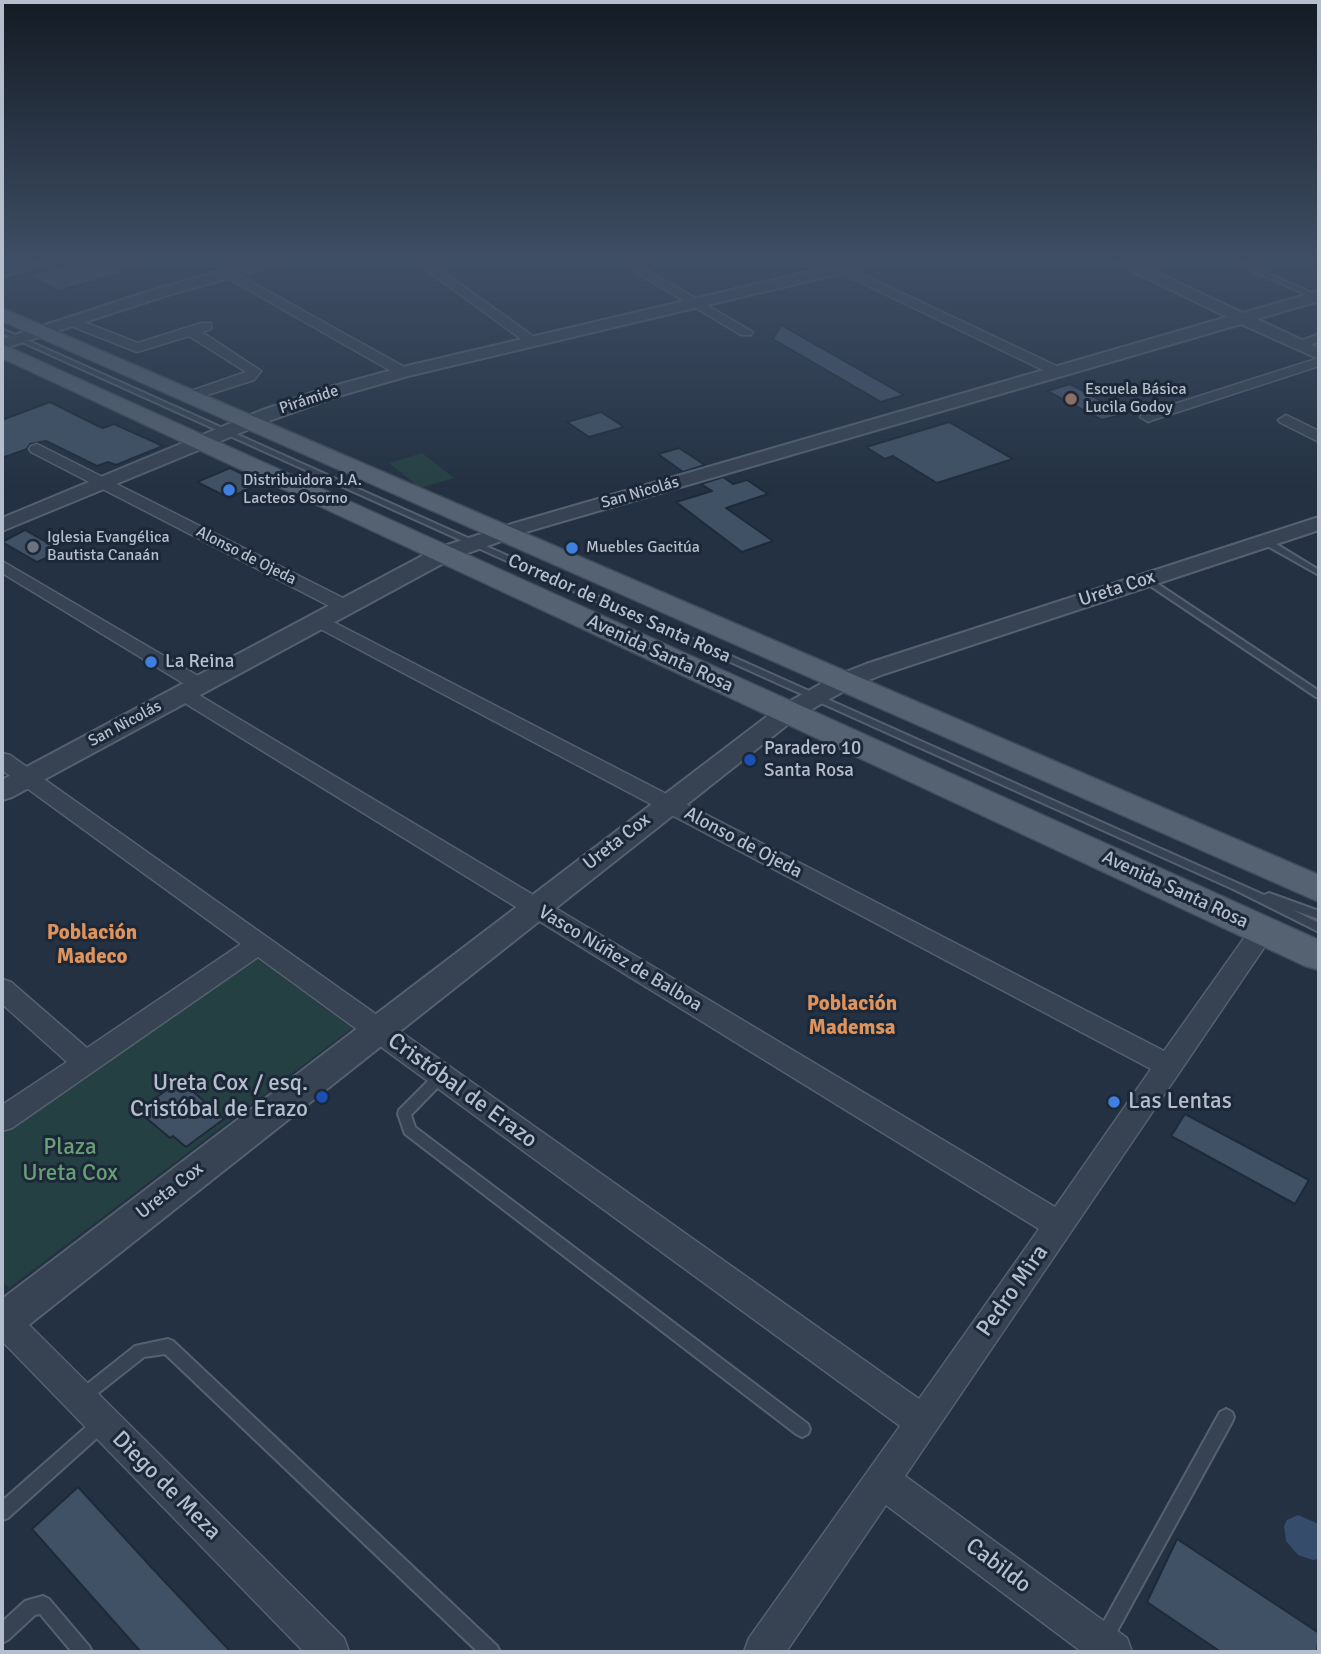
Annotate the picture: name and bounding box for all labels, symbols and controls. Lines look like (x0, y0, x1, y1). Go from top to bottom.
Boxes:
place label: Escuela Básica Lucila Godoy (1085, 380, 1186, 418)
street label: Pirámide (277, 381, 341, 419)
marker: Escuela Básica Lucila Godoy (1063, 391, 1079, 407)
place label: Distribuidora J.A. Lacteos Osorno (243, 471, 362, 509)
street label: San Nicolás (599, 473, 681, 513)
marker: Distribuidora J.A. Lacteos Osorno (221, 482, 237, 498)
street label: Alonso de Ojeda (193, 523, 299, 589)
place label: Iglesia Evangélica Bautista Canaán (47, 528, 170, 566)
place label: Muebles Gacitúa (586, 538, 700, 558)
marker: Iglesia Evangélica Bautista Canaán (25, 539, 41, 555)
marker: Muebles Gacitúa (564, 540, 580, 556)
street label: Corredor de Buses Santa Rosa (504, 549, 734, 669)
street label: Ureta Cox (1076, 566, 1158, 612)
street label: Avenida Santa Rosa (583, 610, 737, 698)
place label: La Reina (165, 651, 234, 673)
marker: La Reina (143, 654, 159, 670)
street label: San Nicolás (85, 697, 165, 751)
place label: Paradero 10 Santa Rosa (764, 738, 861, 782)
marker: Paradero 10 Santa Rosa (742, 752, 758, 768)
street label: Alonso de Ojeda (680, 802, 806, 884)
street label: Ureta Cox (579, 809, 655, 875)
street label: Avenida Santa Rosa (1098, 846, 1252, 934)
street label: Vasco Núñez de Balboa (534, 901, 706, 1017)
district label: Población Madeco (47, 920, 137, 970)
district label: Población Mademsa (807, 991, 897, 1041)
street label: Cristóbal de Erazo (382, 1027, 542, 1155)
place label: Ureta Cox / esq. Cristóbal de Erazo (130, 1070, 308, 1124)
place label: Las Lentas (1128, 1088, 1232, 1116)
marker: Ureta Cox / esq. Cristóbal de Erazo (314, 1089, 330, 1105)
marker: Las Lentas (1106, 1094, 1122, 1110)
park label: Plaza Ureta Cox (22, 1134, 118, 1188)
street label: Ureta Cox (132, 1158, 208, 1224)
street label: Pedro Mira (971, 1240, 1055, 1342)
street label: Diego de Meza (106, 1426, 226, 1546)
street label: Cabildo (960, 1533, 1036, 1599)

